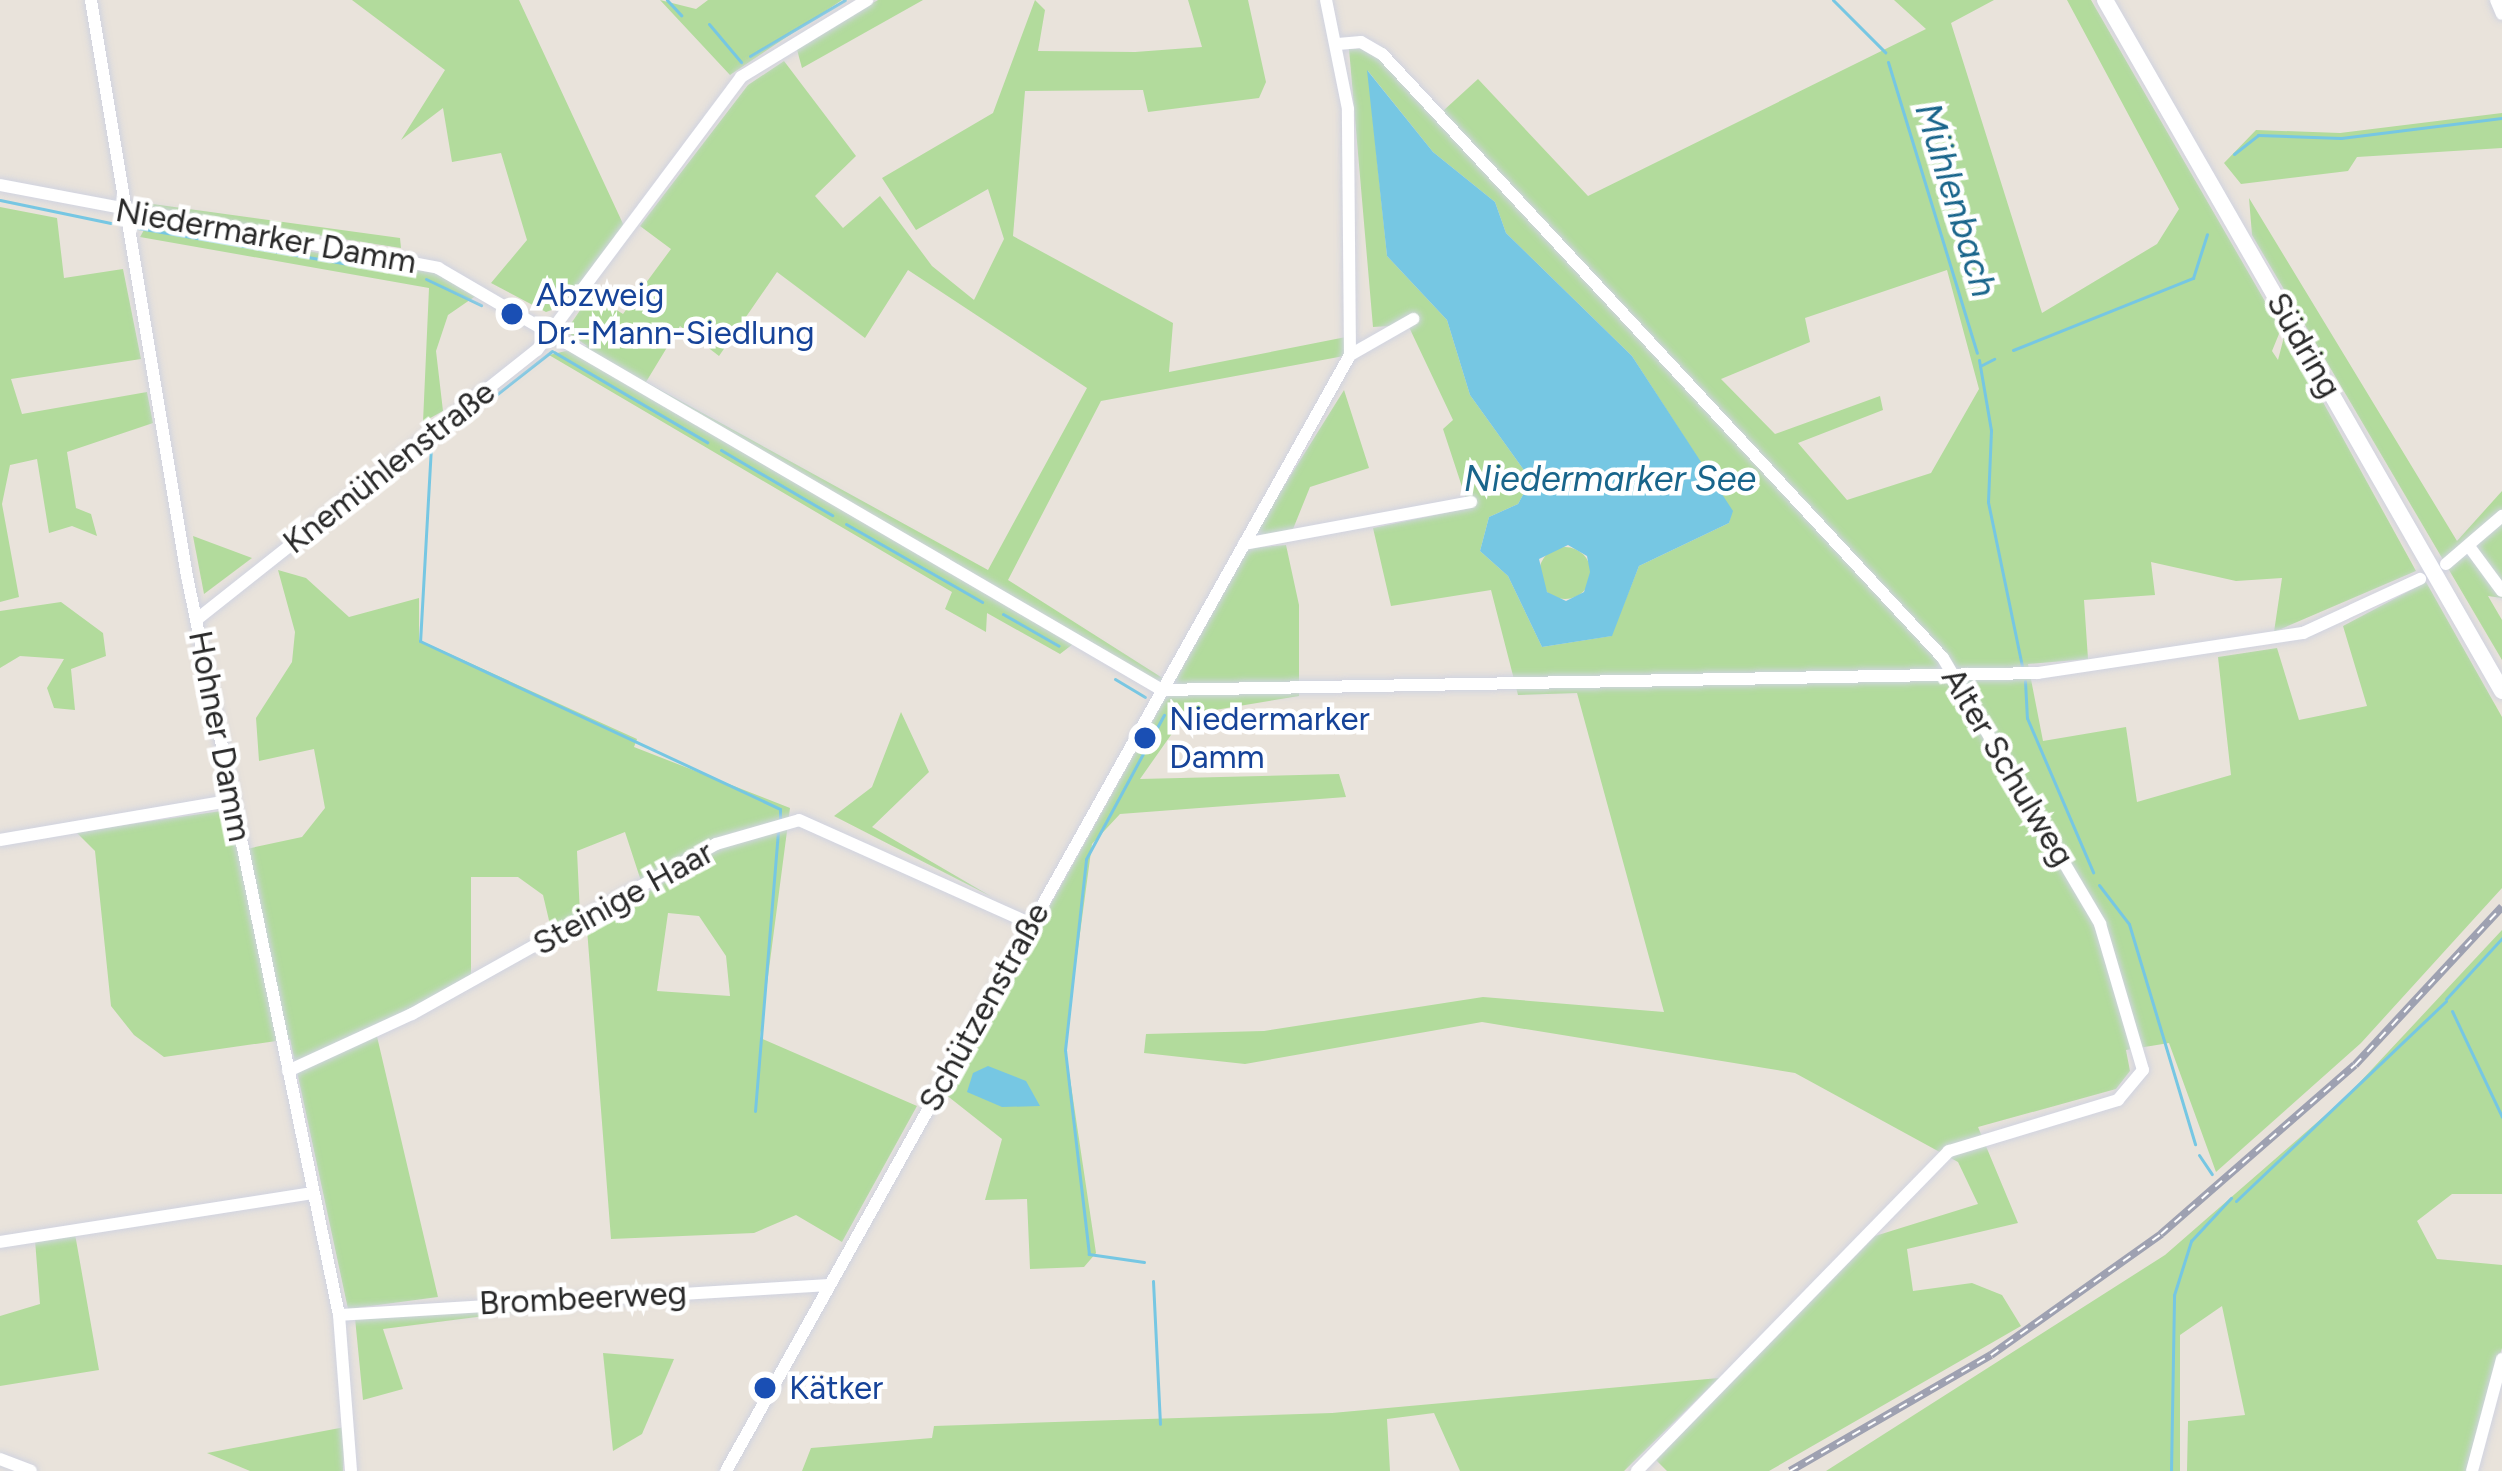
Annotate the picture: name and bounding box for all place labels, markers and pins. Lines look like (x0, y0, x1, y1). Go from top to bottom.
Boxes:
place label: Abzweig Dr.-Mann-Siedlung (536, 275, 815, 353)
marker: Abzweig Dr.-Mann-Siedlung (499, 301, 525, 327)
place label: Niedermarker Damm (1169, 699, 1370, 777)
marker: Niedermarker Damm (1132, 725, 1158, 751)
place label: Kätker (789, 1368, 883, 1408)
marker: Kätker (752, 1375, 778, 1401)

